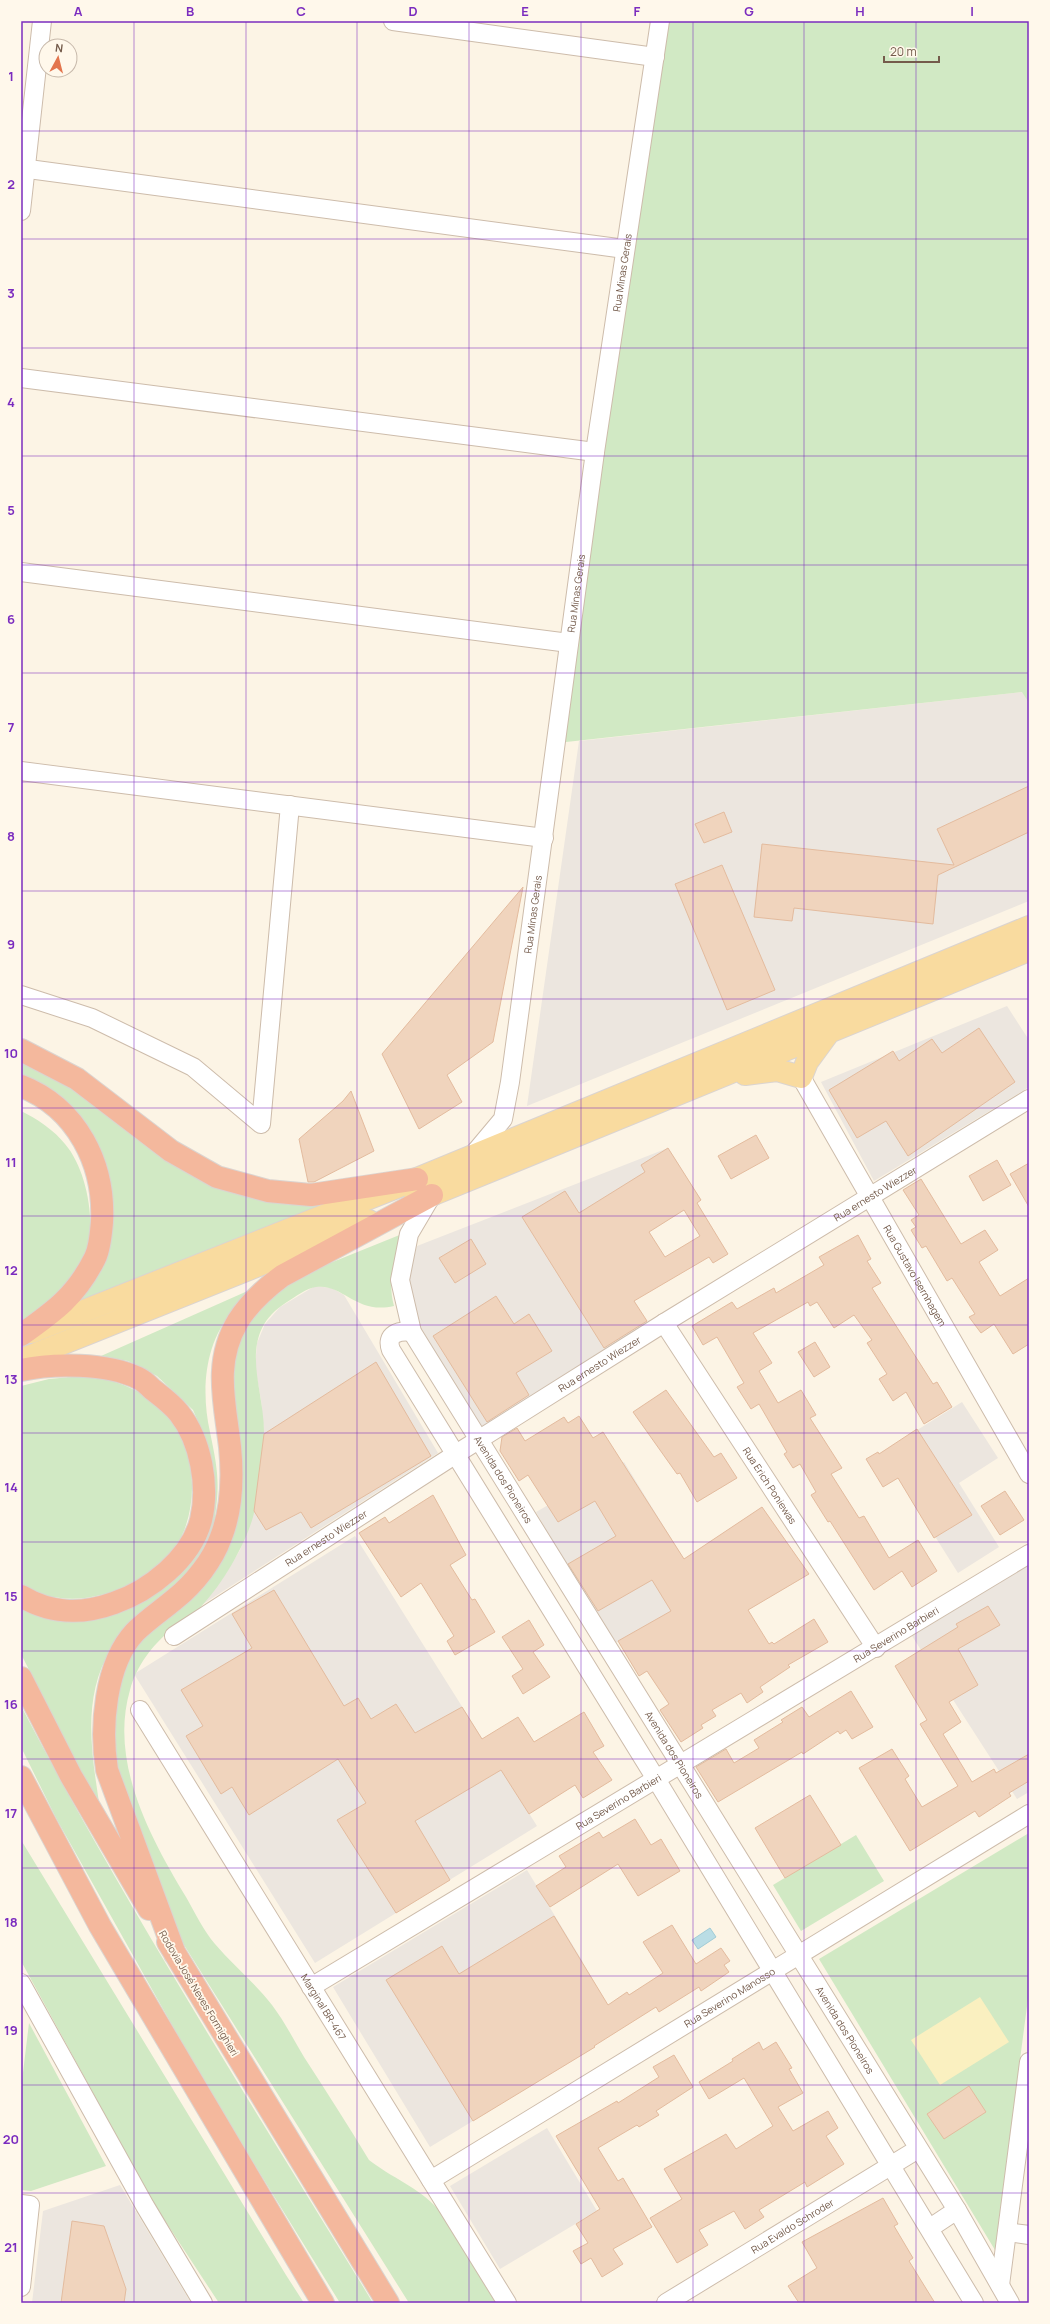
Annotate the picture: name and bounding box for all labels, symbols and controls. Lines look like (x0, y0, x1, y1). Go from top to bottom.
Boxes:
text: A (74, 2, 83, 20)
text: B (186, 2, 194, 20)
text: C (296, 2, 306, 20)
text: D (408, 2, 418, 20)
text: E (521, 2, 529, 20)
text: F (634, 2, 641, 20)
text: G (744, 2, 754, 20)
text: H (855, 2, 865, 20)
text: I (970, 2, 974, 20)
north arrow (38, 38, 78, 78)
scale bar (884, 38, 939, 64)
text: N (54, 40, 64, 56)
text: 20 m (890, 43, 917, 60)
text: 1 (8, 67, 14, 85)
text: 2 (7, 175, 15, 193)
street label: Rua Minas Gerais (609, 233, 635, 313)
text: 3 (7, 284, 15, 302)
text: 4 (7, 393, 15, 411)
text: 5 (7, 501, 15, 519)
street label: Rua Minas Gerais (564, 553, 588, 633)
text: 6 (7, 610, 15, 628)
text: 7 (8, 718, 15, 736)
text: 8 (7, 827, 15, 845)
street label: Rua Minas Gerais (520, 874, 545, 954)
text: 9 (7, 935, 15, 953)
text: 10 (4, 1044, 18, 1062)
text: 11 (5, 1153, 17, 1171)
street label: Rua ernesto Wiezzer (831, 1162, 920, 1224)
street label: Rua Gustavo Isernhagem (880, 1222, 950, 1329)
text: 12 (4, 1261, 18, 1279)
street label: Rua ernesto Wiezzer (555, 1332, 644, 1395)
text: 13 (4, 1370, 18, 1388)
street label: Avenida dos Pioneiros (471, 1433, 536, 1526)
street label: Rua Erich Poniewas (740, 1444, 800, 1527)
text: 14 (4, 1478, 18, 1496)
street label: Rua ernesto Wiezzer (282, 1506, 370, 1570)
text: 15 (4, 1587, 18, 1605)
street label: Rua Severino Barbieri (850, 1603, 941, 1665)
text: 16 (4, 1695, 18, 1713)
street label: Avenida dos Pioneiros (642, 1708, 707, 1801)
street label: Rua Severino Barbieri (573, 1770, 664, 1833)
text: 17 (5, 1804, 17, 1822)
text: 18 (4, 1913, 18, 1931)
street label: Rodovia José Neves Formighieri (156, 1928, 242, 2058)
street label: Rua Severino Manosso (681, 1964, 778, 2031)
street label: Marginal BR-467 (298, 1971, 349, 2043)
street label: Avenida dos Pioneiros (813, 1984, 878, 2076)
text: 19 (4, 2021, 18, 2039)
text: 20 (3, 2130, 19, 2148)
street label: Rua Evaldo Schroder (748, 2195, 837, 2256)
text: 21 (4, 2238, 18, 2256)

